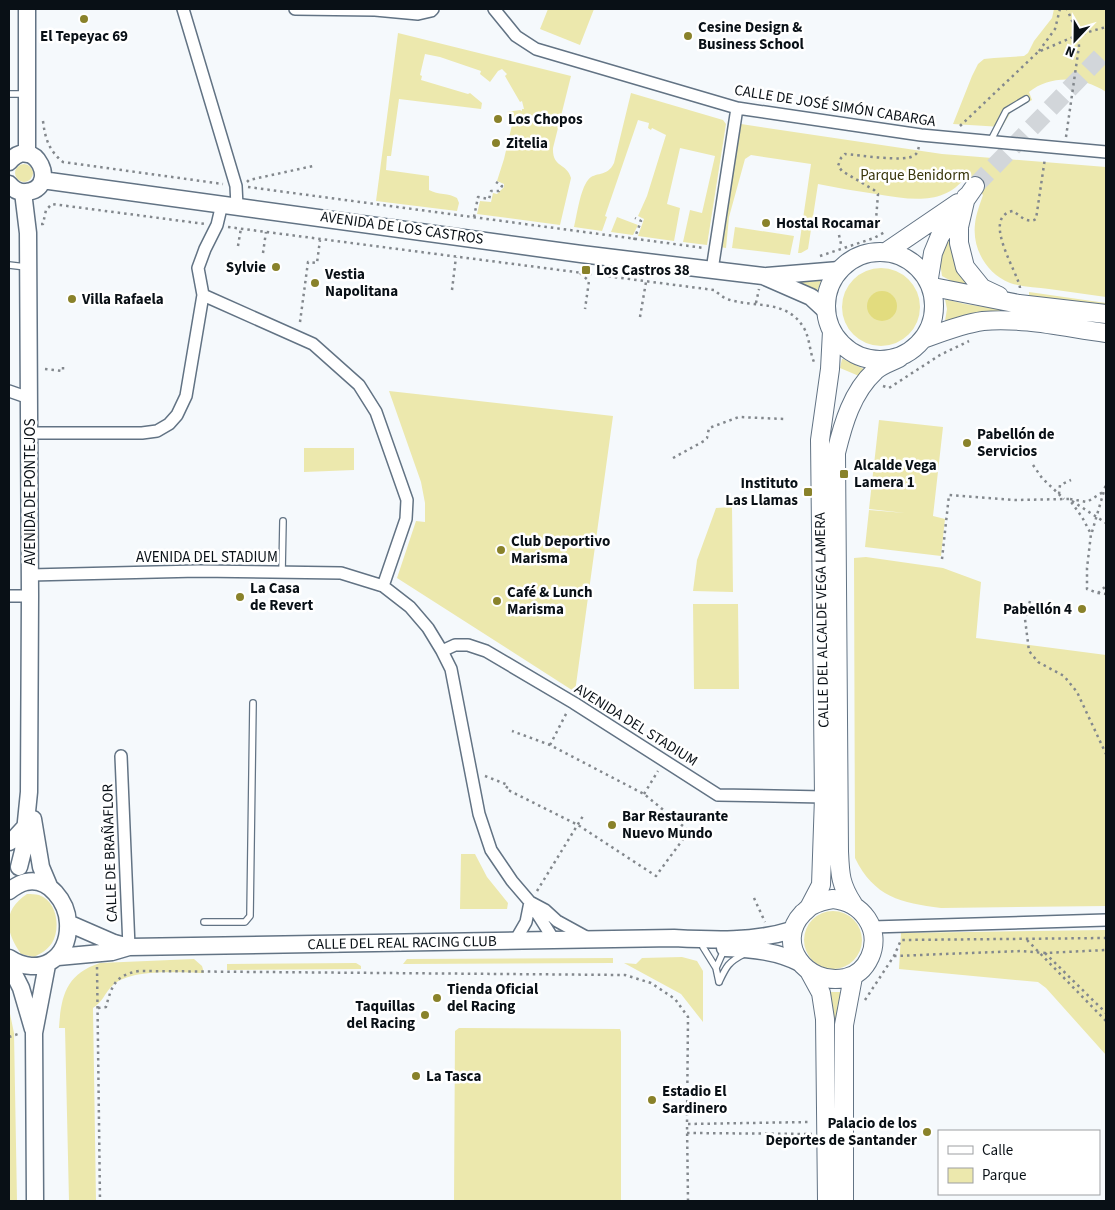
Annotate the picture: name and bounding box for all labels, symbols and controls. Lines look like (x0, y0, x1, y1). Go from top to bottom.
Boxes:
marker: El Tepeyac 69 (78, 13, 90, 25)
north arrow (1050, 15, 1100, 65)
place label: Cesine Design & Business School (698, 17, 805, 55)
place label: El Tepeyac 69 (40, 26, 128, 47)
marker: Cesine Design & Business School (682, 30, 694, 42)
text: N (1062, 40, 1079, 62)
street label: CALLE DE JOSÉ SIMÓN CABARGA (733, 80, 938, 132)
place label: Los Chopos (508, 109, 583, 130)
marker: Los Chopos (492, 113, 504, 125)
place label: Zitelia (506, 133, 548, 154)
marker: Zitelia (490, 137, 502, 149)
park label: Parque Benidorm (860, 165, 970, 186)
street label: AVENIDA DE LOS CASTROS (319, 206, 485, 250)
place label: Hostal Rocamar (776, 213, 880, 234)
marker: Hostal Rocamar (760, 217, 772, 229)
place label: Sylvie (226, 257, 266, 278)
place label: Los Castros 38 (596, 260, 690, 281)
marker: Sylvie (270, 261, 282, 273)
place label: Vestia Napolitana (324, 264, 398, 302)
marker: Los Castros 38 (580, 264, 592, 276)
marker: Vestia Napolitana (309, 277, 321, 289)
place label: Villa Rafaela (81, 289, 164, 310)
marker: Villa Rafaela (66, 293, 78, 305)
street label: AVENIDA DE PONTEJOS (20, 419, 41, 565)
place label: Pabellón de Servicios (977, 424, 1055, 462)
marker: Pabellón de Servicios (961, 437, 973, 449)
place label: Alcalde Vega Lamera 1 (853, 455, 937, 493)
marker: Alcalde Vega Lamera 1 (838, 468, 850, 480)
place label: Instituto Las Llamas (725, 473, 798, 511)
marker: Instituto Las Llamas (802, 486, 814, 498)
street label: CALLE DEL ALCALDE VEGA LAMERA (810, 511, 834, 728)
place label: Club Deportivo Marisma (511, 531, 610, 569)
marker: Club Deportivo Marisma (495, 544, 507, 556)
street label: AVENIDA DEL STADIUM (136, 547, 278, 568)
place label: La Casa de Revert (250, 578, 314, 616)
place label: Café & Lunch Marisma (507, 582, 593, 620)
marker: La Casa de Revert (234, 591, 246, 603)
marker: Café & Lunch Marisma (491, 595, 503, 607)
place label: Pabellón 4 (1003, 599, 1072, 620)
marker: Pabellón 4 (1076, 603, 1088, 615)
street label: AVENIDA DEL STADIUM (570, 678, 702, 772)
street label: CALLE DE BRAÑAFLOR (97, 783, 123, 923)
place label: Bar Restaurante Nuevo Mundo (622, 806, 728, 844)
marker: Bar Restaurante Nuevo Mundo (606, 819, 618, 831)
street label: CALLE DEL REAL RACING CLUB (307, 931, 497, 955)
place label: Tienda Oficial del Racing (447, 979, 539, 1017)
marker: Tienda Oficial del Racing (431, 992, 443, 1004)
place label: Taquillas del Racing (347, 996, 415, 1034)
marker: Taquillas del Racing (419, 1009, 431, 1021)
place label: La Tasca (426, 1066, 481, 1087)
marker: La Tasca (410, 1070, 422, 1082)
place label: Estadio El Sardinero (662, 1081, 727, 1119)
marker: Estadio El Sardinero (646, 1094, 658, 1106)
place label: Palacio de los Deportes de Santander (765, 1113, 917, 1151)
marker: Palacio de los Deportes de Santander (921, 1126, 933, 1138)
legend (938, 1130, 1100, 1195)
text: Calle (982, 1140, 1013, 1161)
text: Parque (982, 1165, 1026, 1186)

